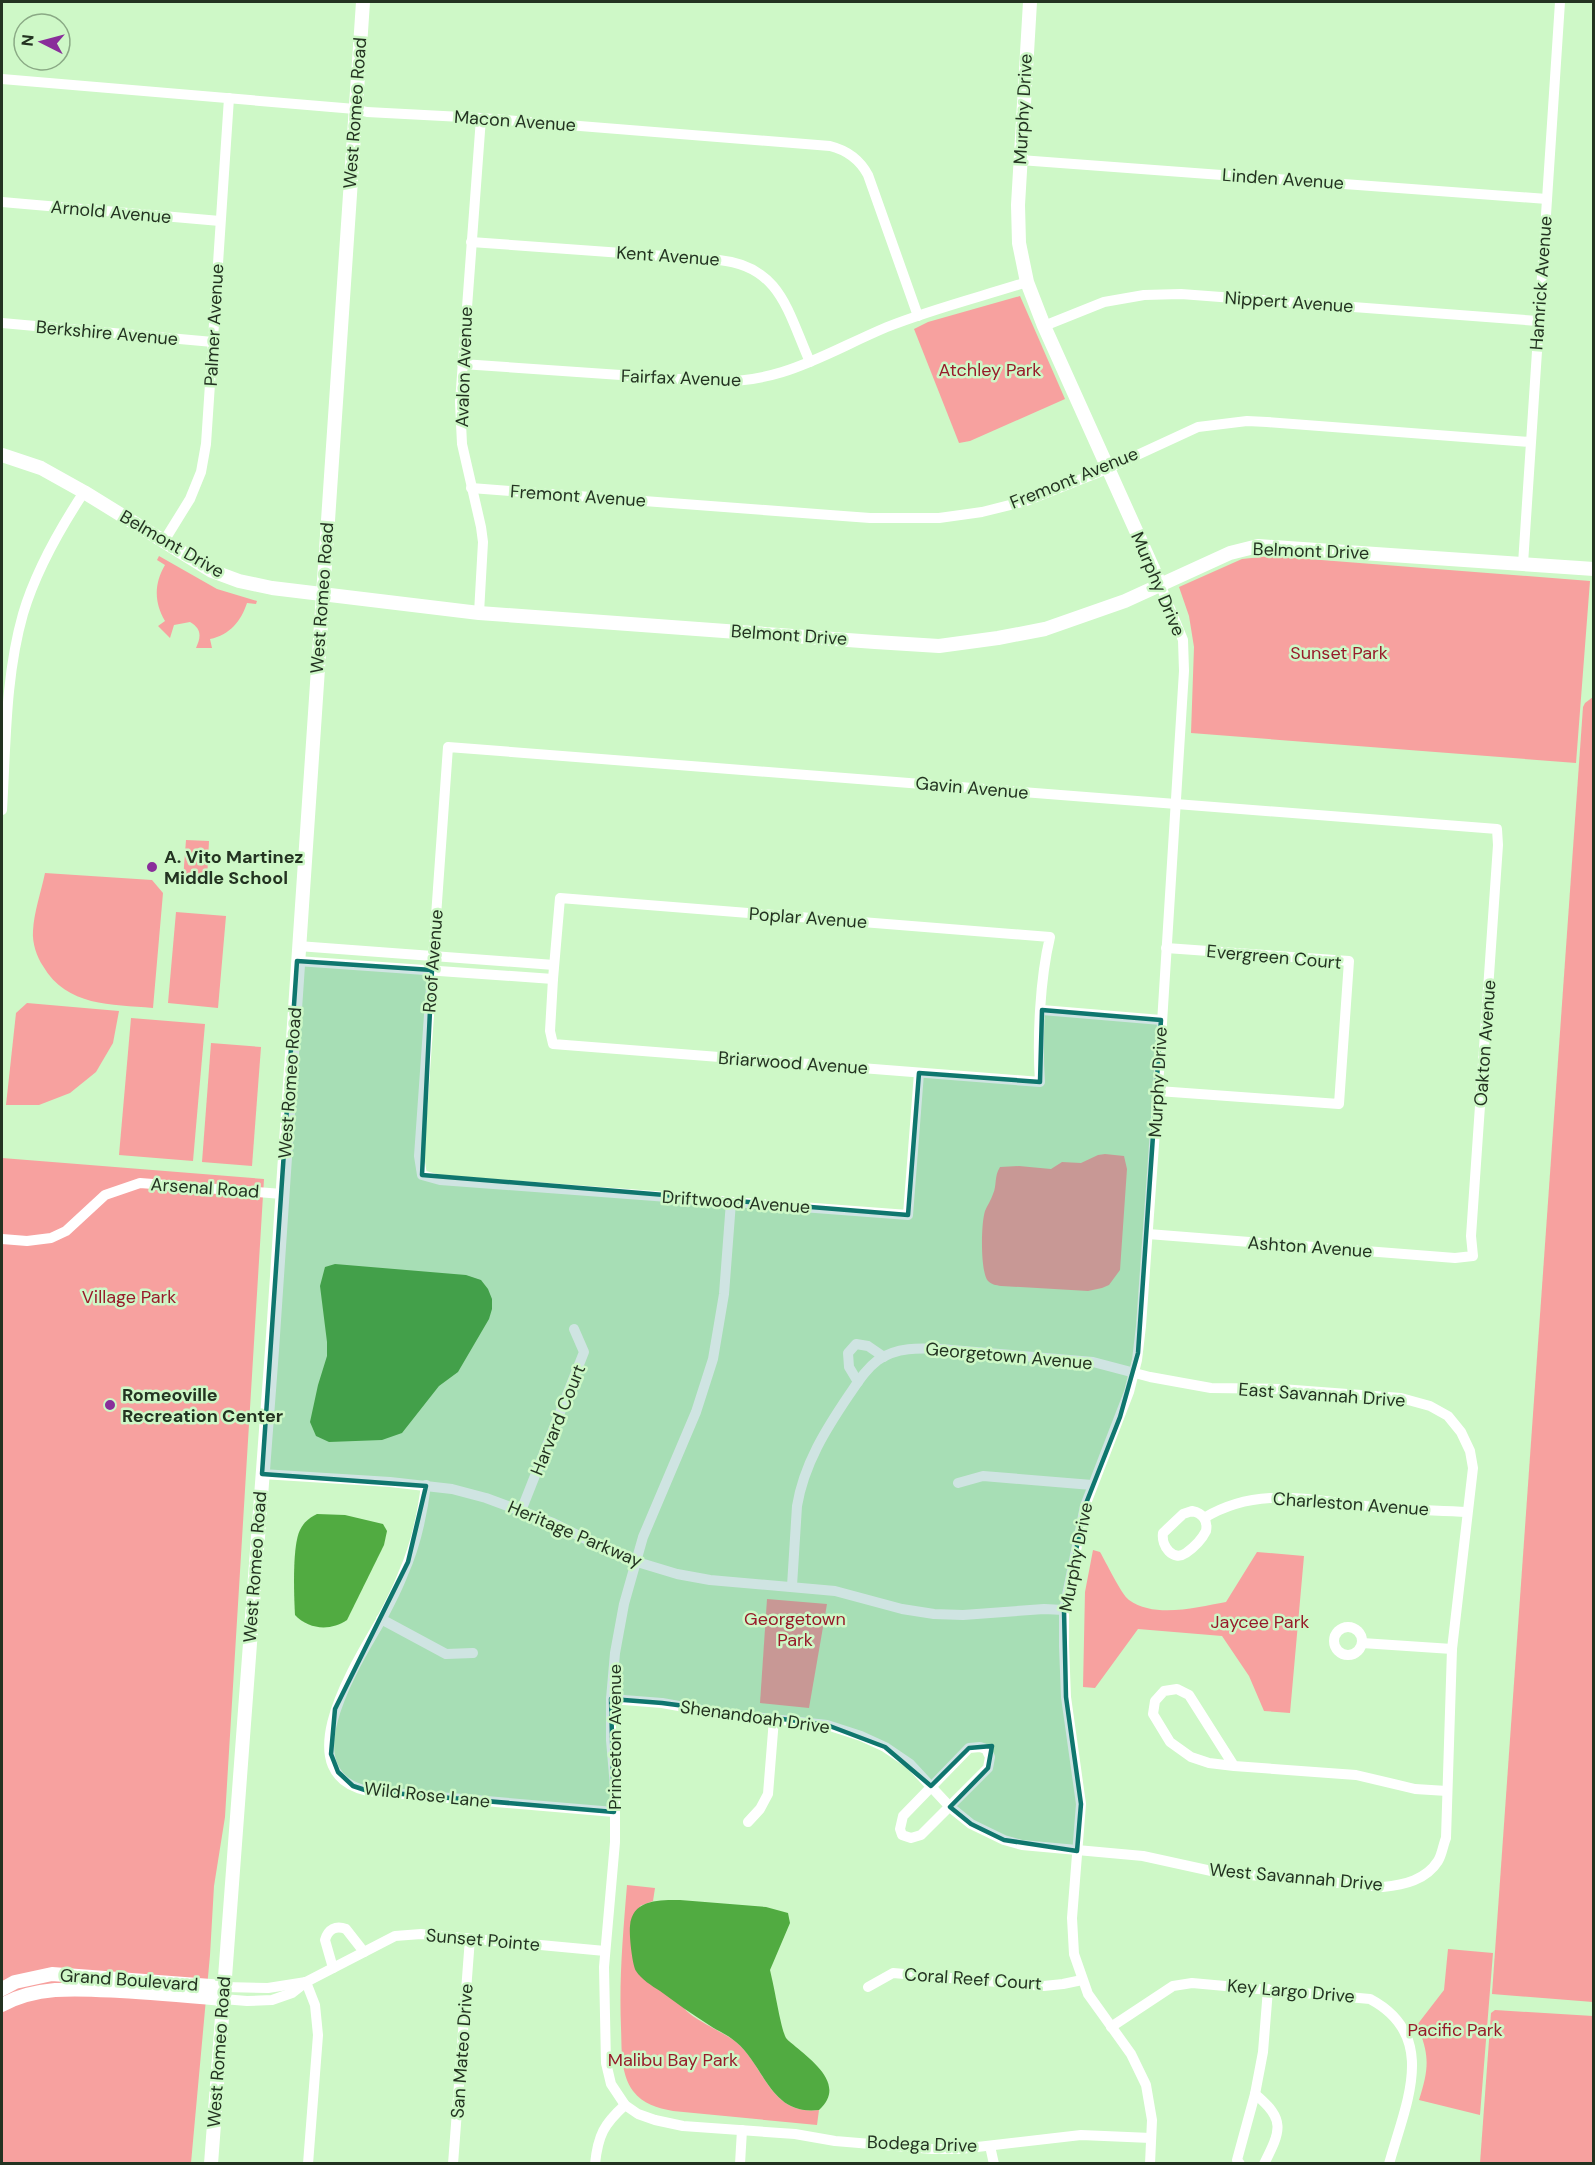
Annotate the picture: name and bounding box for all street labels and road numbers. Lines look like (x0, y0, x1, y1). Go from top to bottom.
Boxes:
street label: West Romeo Road (338, 37, 372, 189)
street label: Murphy Drive (1008, 53, 1038, 165)
street label: Macon Avenue (453, 105, 577, 137)
street label: Linden Avenue (1221, 163, 1345, 195)
street label: Arnold Avenue (50, 195, 172, 229)
street label: Hamrick Avenue (1524, 215, 1558, 351)
street label: Kent Avenue (616, 240, 720, 272)
street label: Palmer Avenue (199, 263, 229, 387)
street label: Nippert Avenue (1224, 286, 1354, 318)
street label: Avalon Avenue (450, 306, 478, 428)
street label: Berkshire Avenue (35, 315, 179, 351)
street label: Fairfax Avenue (621, 364, 741, 392)
street label: Fremont Avenue (1006, 441, 1142, 515)
street label: Fremont Avenue (509, 479, 647, 513)
street label: Belmont Drive (116, 504, 228, 584)
street label: West Romeo Road (305, 522, 339, 674)
street label: Murphy Drive (1125, 528, 1191, 640)
street label: Belmont Drive (1252, 537, 1370, 565)
street label: Belmont Drive (730, 619, 848, 651)
street label: Gavin Avenue (915, 771, 1029, 805)
street label: Poplar Avenue (748, 902, 868, 934)
street label: Roof Avenue (417, 909, 449, 1013)
street label: Evergreen Court (1206, 939, 1342, 975)
street label: Oakton Avenue (1469, 979, 1501, 1107)
street label: West Romeo Road (273, 1007, 307, 1159)
street label: Murphy Drive (1143, 1026, 1173, 1138)
street label: Briarwood Avenue (717, 1046, 869, 1080)
street label: Arsenal Road (150, 1172, 260, 1204)
street label: Driftwood Avenue (661, 1185, 811, 1219)
street label: Ashton Avenue (1247, 1231, 1373, 1263)
street label: Georgetown Avenue (924, 1337, 1094, 1375)
street label: Harvard Court (525, 1361, 591, 1479)
street label: East Savannah Drive (1238, 1377, 1406, 1413)
street label: Charleston Avenue (1272, 1487, 1430, 1521)
street label: West Romeo Road (238, 1491, 272, 1643)
street label: Heritage Parkway (504, 1495, 646, 1573)
street label: Murphy Drive (1054, 1500, 1098, 1614)
street label: Princeton Avenue (603, 1664, 627, 1810)
street label: Shenandoah Drive (679, 1695, 831, 1739)
street label: Wild Rose Lane (363, 1776, 491, 1814)
street label: West Savannah Drive (1208, 1857, 1384, 1897)
street label: Sunset Pointe (425, 1923, 541, 1957)
street label: Coral Reef Court (903, 1962, 1043, 1996)
street label: Grand Boulevard (59, 1963, 199, 1997)
street label: Key Largo Drive (1226, 1973, 1356, 2009)
street label: West Romeo Road (202, 1976, 236, 2128)
street label: San Mateo Drive (445, 1983, 479, 2119)
street label: Bodega Drive (866, 2130, 978, 2158)

